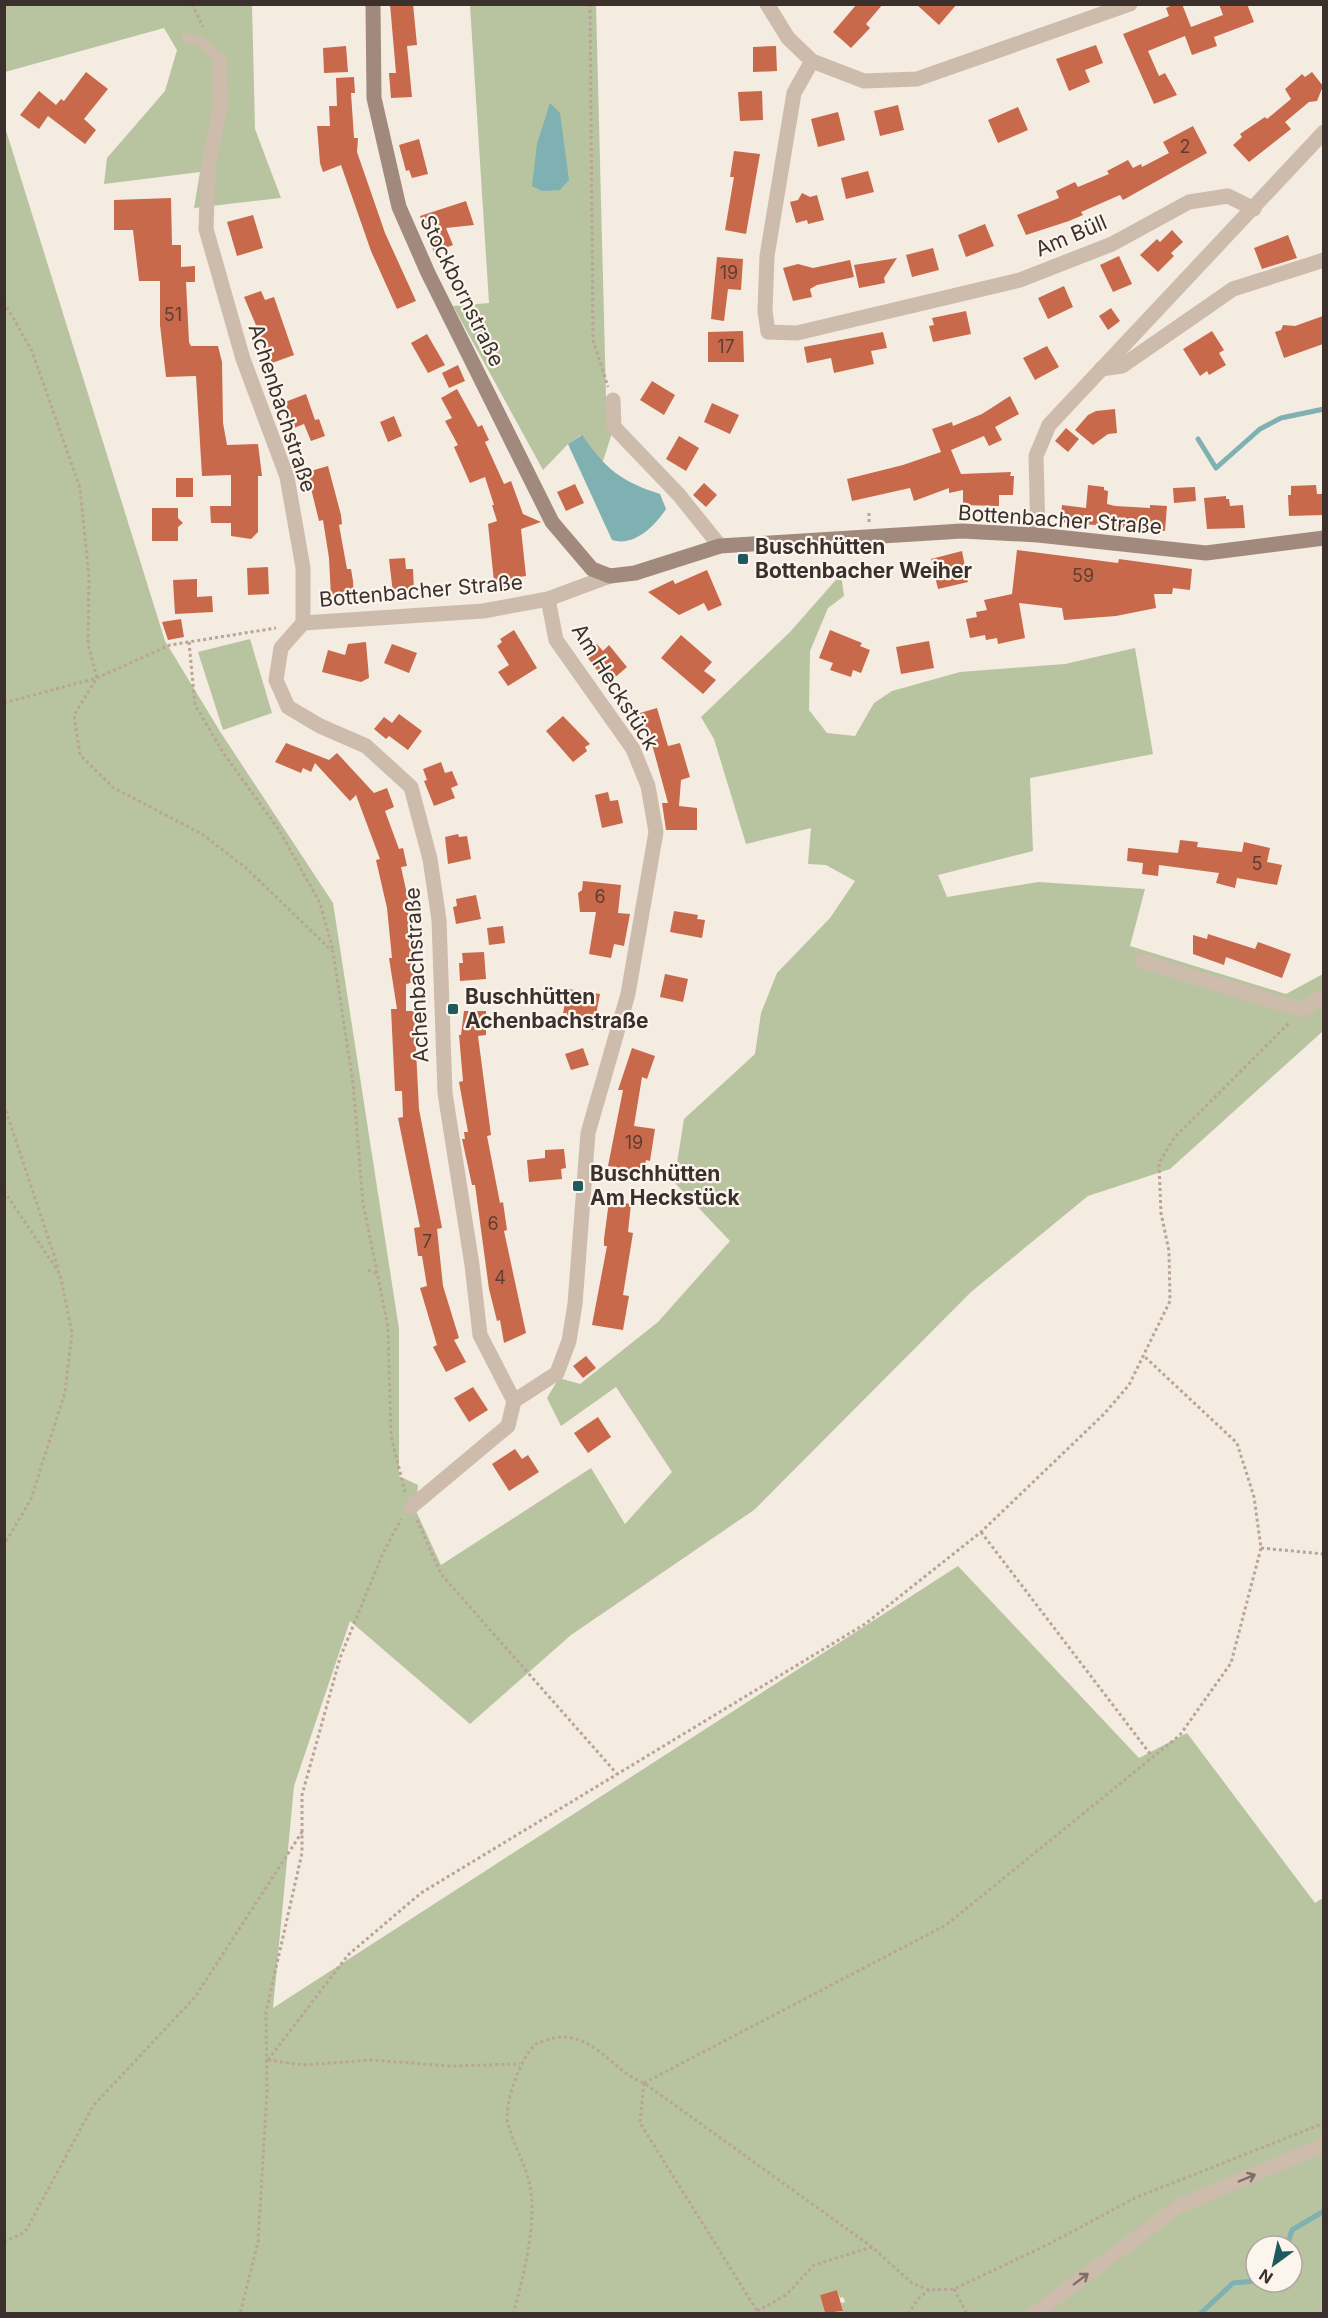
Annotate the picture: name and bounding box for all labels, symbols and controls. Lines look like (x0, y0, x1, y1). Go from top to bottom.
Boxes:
house number: 2 (1180, 136, 1190, 157)
street label: Am Büll (1031, 209, 1110, 262)
street label: Stockbornstraße (415, 211, 510, 370)
house number: 19 (720, 262, 738, 283)
house number: 51 (164, 304, 182, 325)
street label: Achenbachstraße (243, 320, 322, 495)
house number: 17 (717, 336, 735, 357)
street label: Bottenbacher Straße (957, 500, 1163, 539)
place label: Buschhütten Bottenbacher Weiher (755, 534, 972, 583)
marker: Buschhütten Bottenbacher Weiher (736, 552, 750, 566)
house number: 59 (1072, 565, 1094, 586)
street label: Bottenbacher Straße (318, 569, 524, 612)
street label: Am Heckstück (567, 619, 664, 755)
house number: 5 (1252, 853, 1262, 874)
house number: 6 (594, 886, 606, 907)
street label: Achenbachstraße (399, 887, 434, 1063)
place label: Buschhütten Achenbachstraße (465, 984, 649, 1033)
marker: Buschhütten Achenbachstraße (446, 1002, 460, 1016)
house number: 19 (625, 1132, 643, 1153)
place label: Buschhütten Am Heckstück (590, 1161, 740, 1210)
marker: Buschhütten Am Heckstück (571, 1179, 585, 1193)
house number: 6 (487, 1213, 499, 1234)
house number: 7 (422, 1231, 432, 1252)
house number: 4 (494, 1267, 506, 1288)
one-way arrow (1237, 2171, 1255, 2183)
north arrow (1244, 2234, 1304, 2294)
text: N (1255, 2265, 1276, 2288)
one-way arrow (1073, 2272, 1089, 2285)

